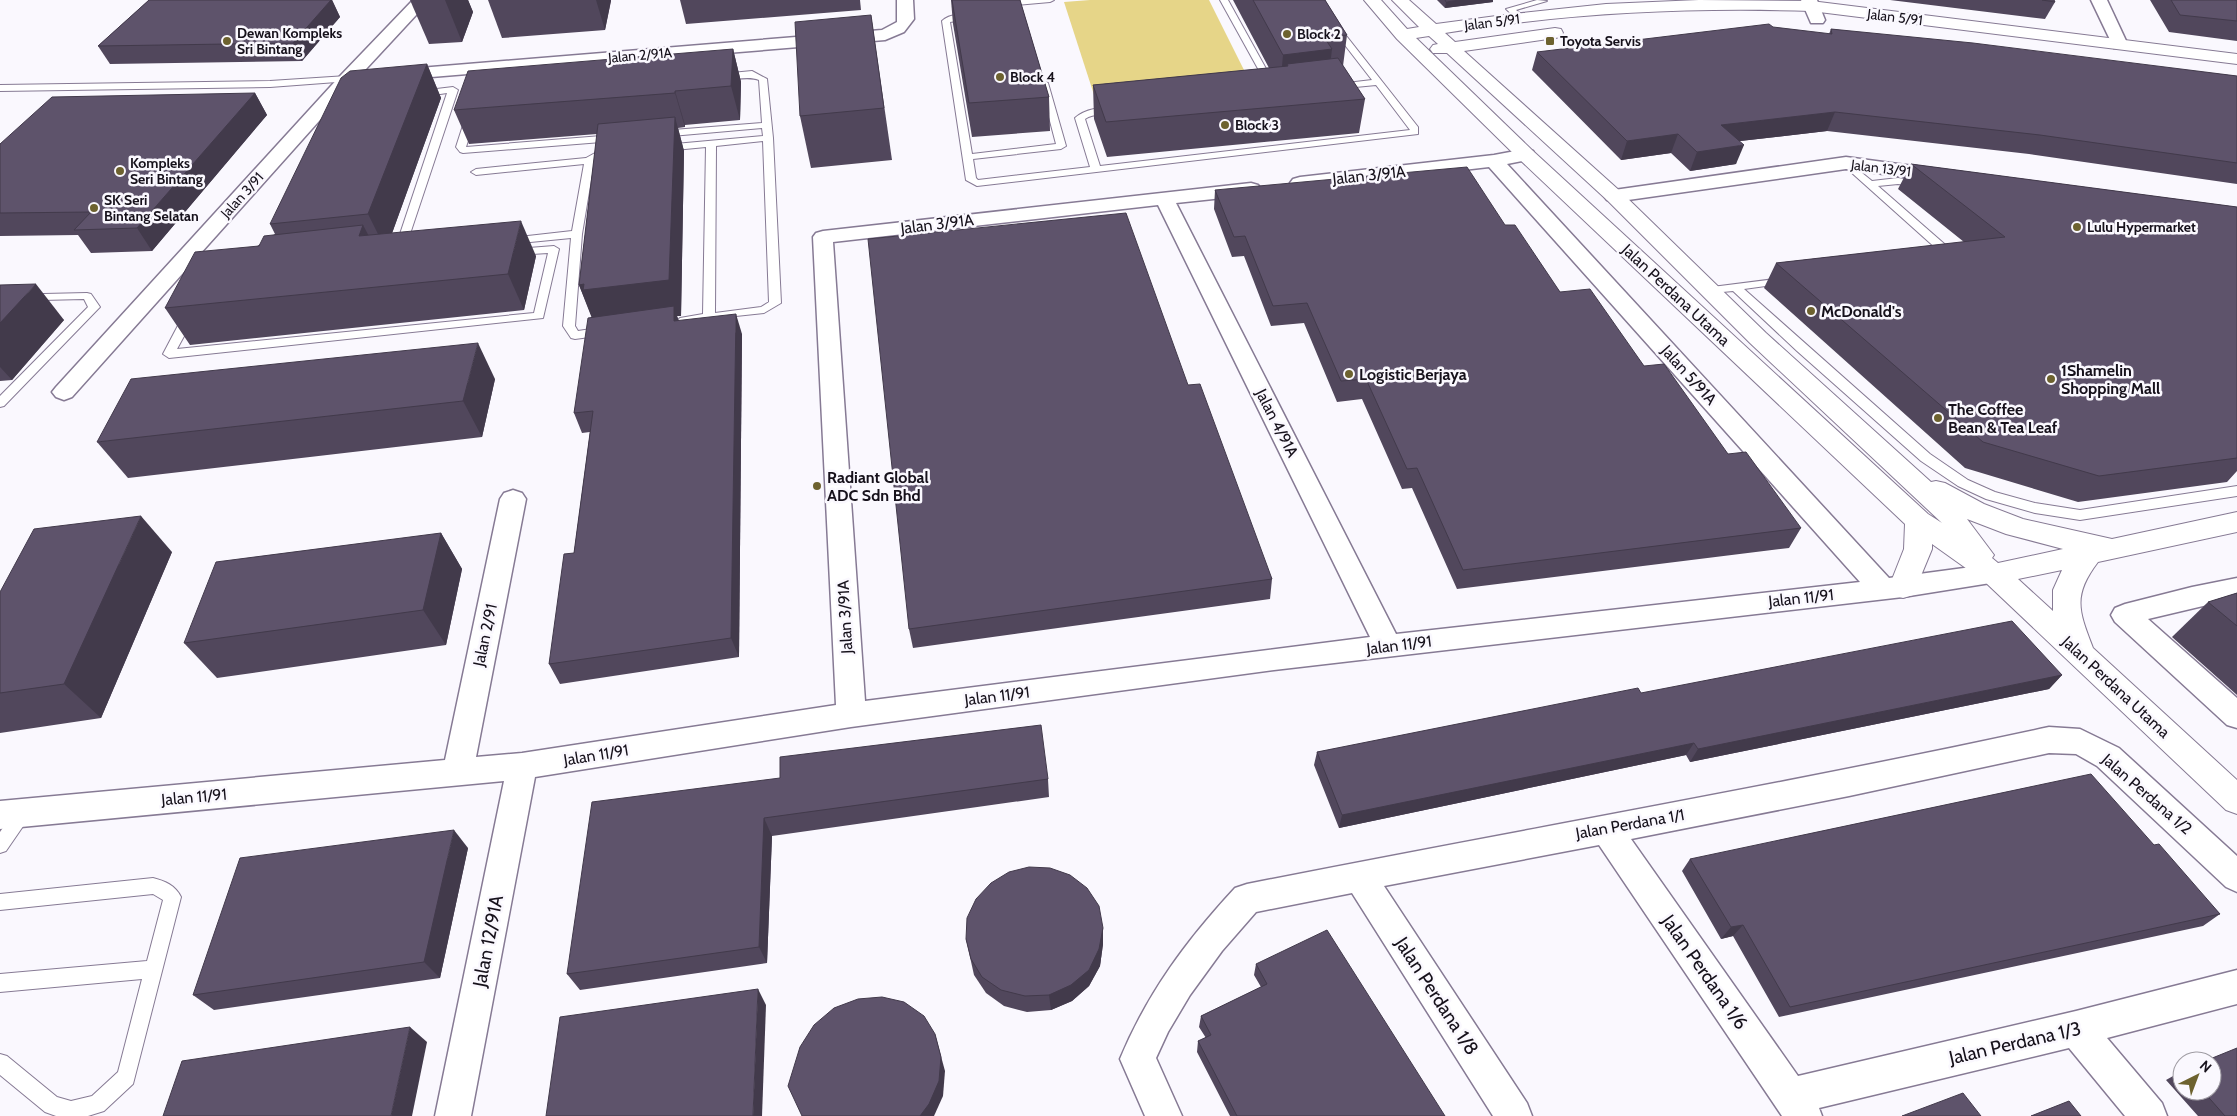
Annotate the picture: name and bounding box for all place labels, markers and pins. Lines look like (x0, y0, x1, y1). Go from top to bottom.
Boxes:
place label: Dewan Kompleks Sri Bintang (237, 24, 342, 58)
place label: Block 2 (1297, 25, 1341, 43)
marker: Block 2 (1281, 28, 1293, 40)
place label: Toyota Servis (1560, 32, 1641, 50)
marker: Dewan Kompleks Sri Bintang (221, 35, 233, 47)
marker: Toyota Servis (1544, 35, 1556, 47)
place label: Block 4 (1010, 68, 1055, 86)
marker: Block 4 (994, 71, 1006, 83)
place label: Block 3 (1235, 116, 1279, 134)
marker: Block 3 (1219, 119, 1231, 131)
place label: Kompleks Seri Bintang (130, 154, 203, 188)
marker: Kompleks Seri Bintang (114, 165, 126, 177)
place label: SK Seri Bintang Selatan (104, 191, 199, 225)
marker: SK Seri Bintang Selatan (88, 202, 100, 214)
place label: Lulu Hypermarket (2087, 218, 2196, 236)
marker: Lulu Hypermarket (2071, 221, 2083, 233)
place label: McDonald's (1821, 302, 1902, 321)
marker: McDonald's (1805, 305, 1817, 317)
place label: 1Shamelin Shopping Mall (2061, 361, 2160, 398)
place label: Logistic Berjaya (1359, 365, 1467, 384)
marker: Logistic Berjaya (1343, 368, 1355, 380)
marker: 1Shamelin Shopping Mall (2045, 373, 2057, 385)
place label: The Coffee Bean & Tea Leaf (1948, 400, 2058, 437)
marker: The Coffee Bean & Tea Leaf (1932, 412, 1944, 424)
place label: Radiant Global ADC Sdn Bhd (827, 468, 929, 505)
marker: Radiant Global ADC Sdn Bhd (811, 480, 823, 492)

